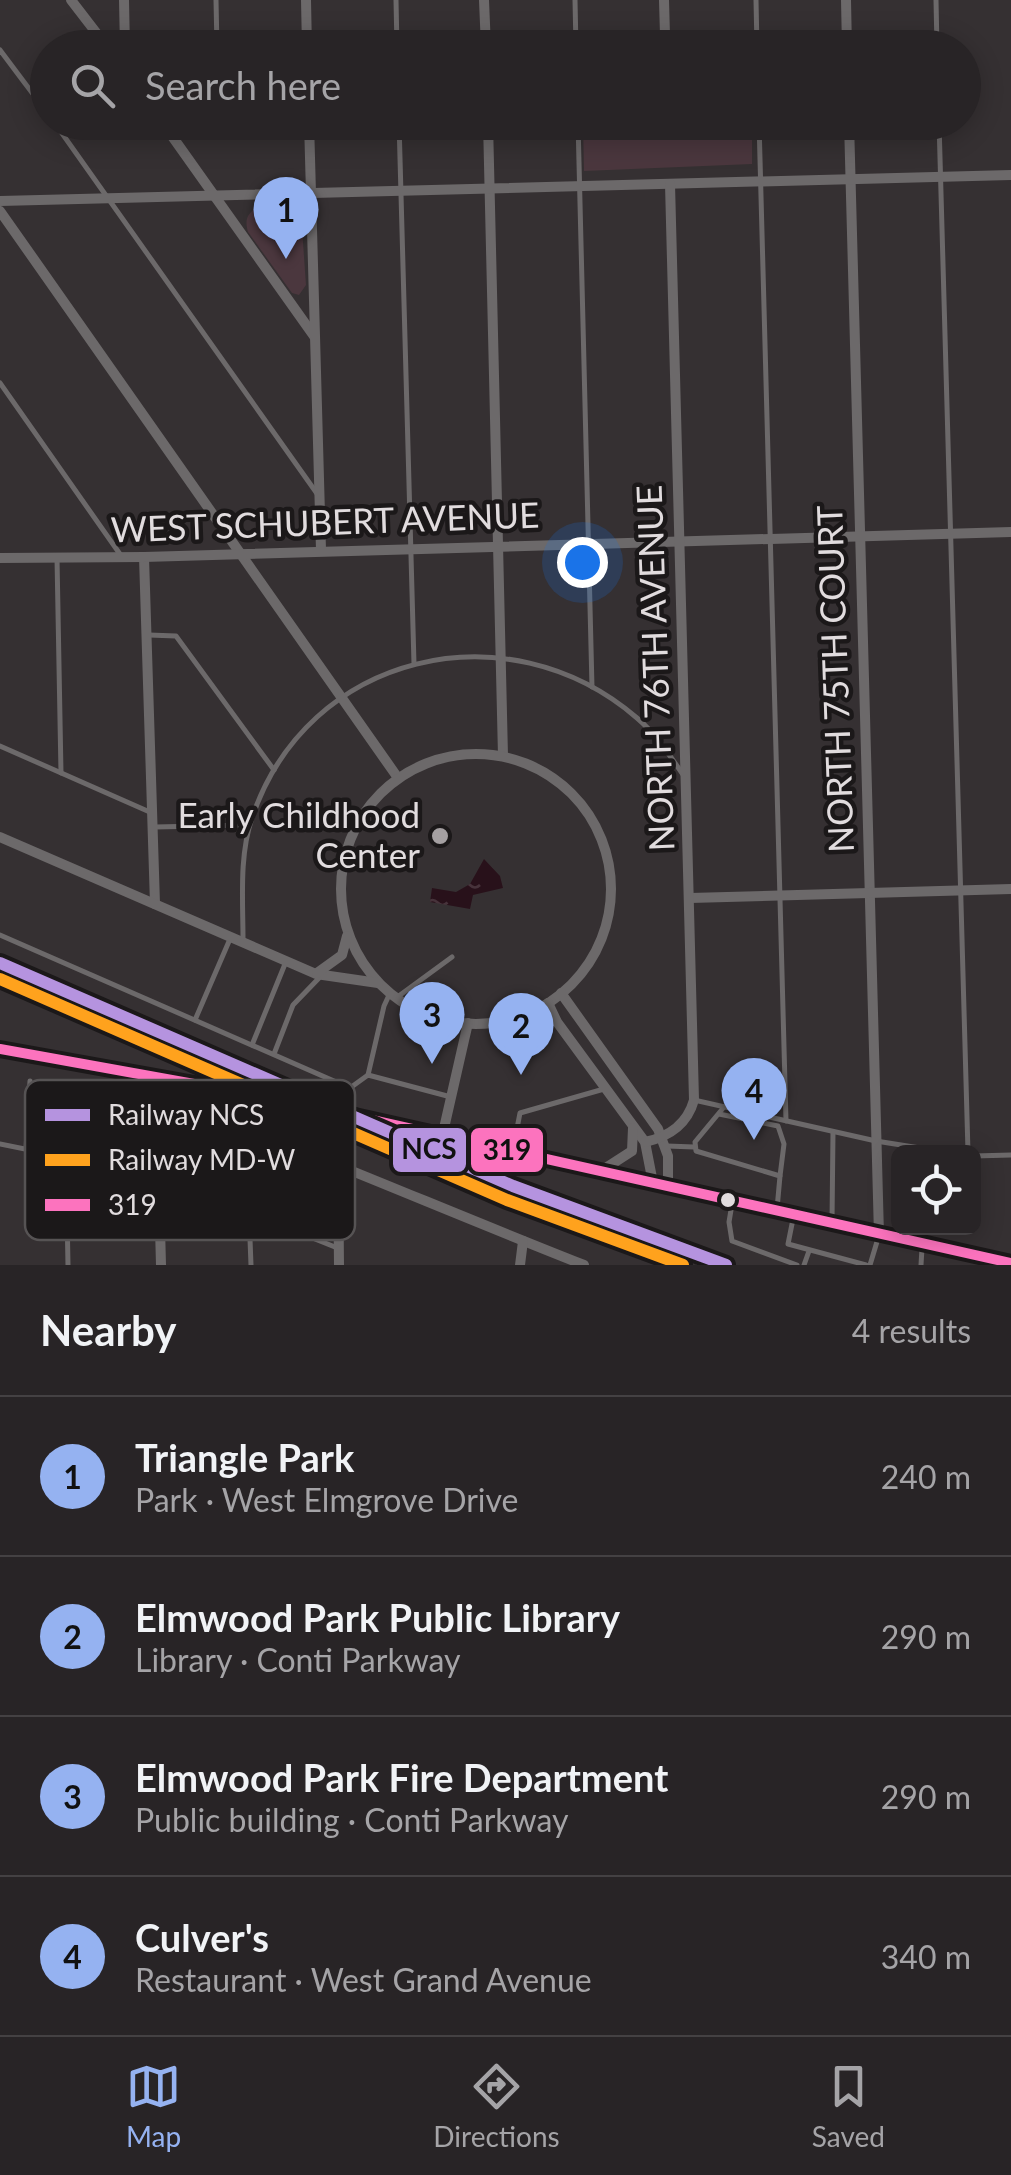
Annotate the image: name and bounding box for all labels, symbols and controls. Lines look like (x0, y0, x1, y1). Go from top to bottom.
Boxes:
search box (30, 30, 981, 140)
icon: search (65, 58, 120, 113)
text: Search here (145, 62, 341, 108)
pin: 1 (254, 176, 318, 259)
street label: NORTH 76TH AVENUE (627, 484, 681, 852)
street label: WEST SCHUBERT AVENUE (110, 493, 540, 549)
street label: NORTH 75TH COURT (807, 504, 861, 853)
your location (557, 537, 608, 588)
place label: Early Childhood Center (177, 793, 420, 875)
marker: Early Childhood Center (429, 825, 451, 847)
pin: 3 (400, 982, 464, 1064)
pin: 2 (488, 992, 554, 1075)
pin: 4 (722, 1058, 786, 1140)
legend (25, 1080, 355, 1240)
text: Railway NCS (108, 1097, 264, 1131)
line badge: NCS (391, 1126, 468, 1174)
line badge: 319 (469, 1126, 545, 1174)
text: NCS (401, 1131, 457, 1165)
text: 319 (483, 1132, 531, 1166)
text: Railway MD-W (108, 1142, 295, 1176)
map controls (891, 1145, 981, 1235)
button: locate (891, 1145, 981, 1235)
text: 319 (108, 1187, 157, 1221)
unlabelled marker (718, 1190, 738, 1210)
text: Nearby (40, 1305, 177, 1355)
text: 4 results (852, 1311, 971, 1350)
text: Triangle Park (135, 1434, 354, 1480)
text: 1 (63, 1457, 82, 1496)
text: 240 m (881, 1457, 971, 1496)
text: Park · West Elmgrove Drive (135, 1480, 519, 1519)
text: Elmwood Park Public Library (135, 1594, 620, 1640)
text: 2 (63, 1617, 82, 1656)
text: 290 m (881, 1617, 971, 1656)
text: Library · Conti Parkway (135, 1640, 461, 1679)
text: Elmwood Park Fire Department (135, 1754, 668, 1800)
text: 3 (63, 1777, 82, 1816)
text: 290 m (881, 1777, 971, 1816)
text: Public building · Conti Parkway (135, 1800, 569, 1839)
text: Culver's (135, 1914, 269, 1960)
text: 4 (63, 1937, 82, 1976)
text: 340 m (881, 1937, 971, 1976)
text: Restaurant · West Grand Avenue (135, 1960, 592, 1999)
tab: Map (126, 2059, 181, 2153)
tab: Directions (433, 2059, 560, 2153)
tab: Saved (812, 2059, 885, 2153)

